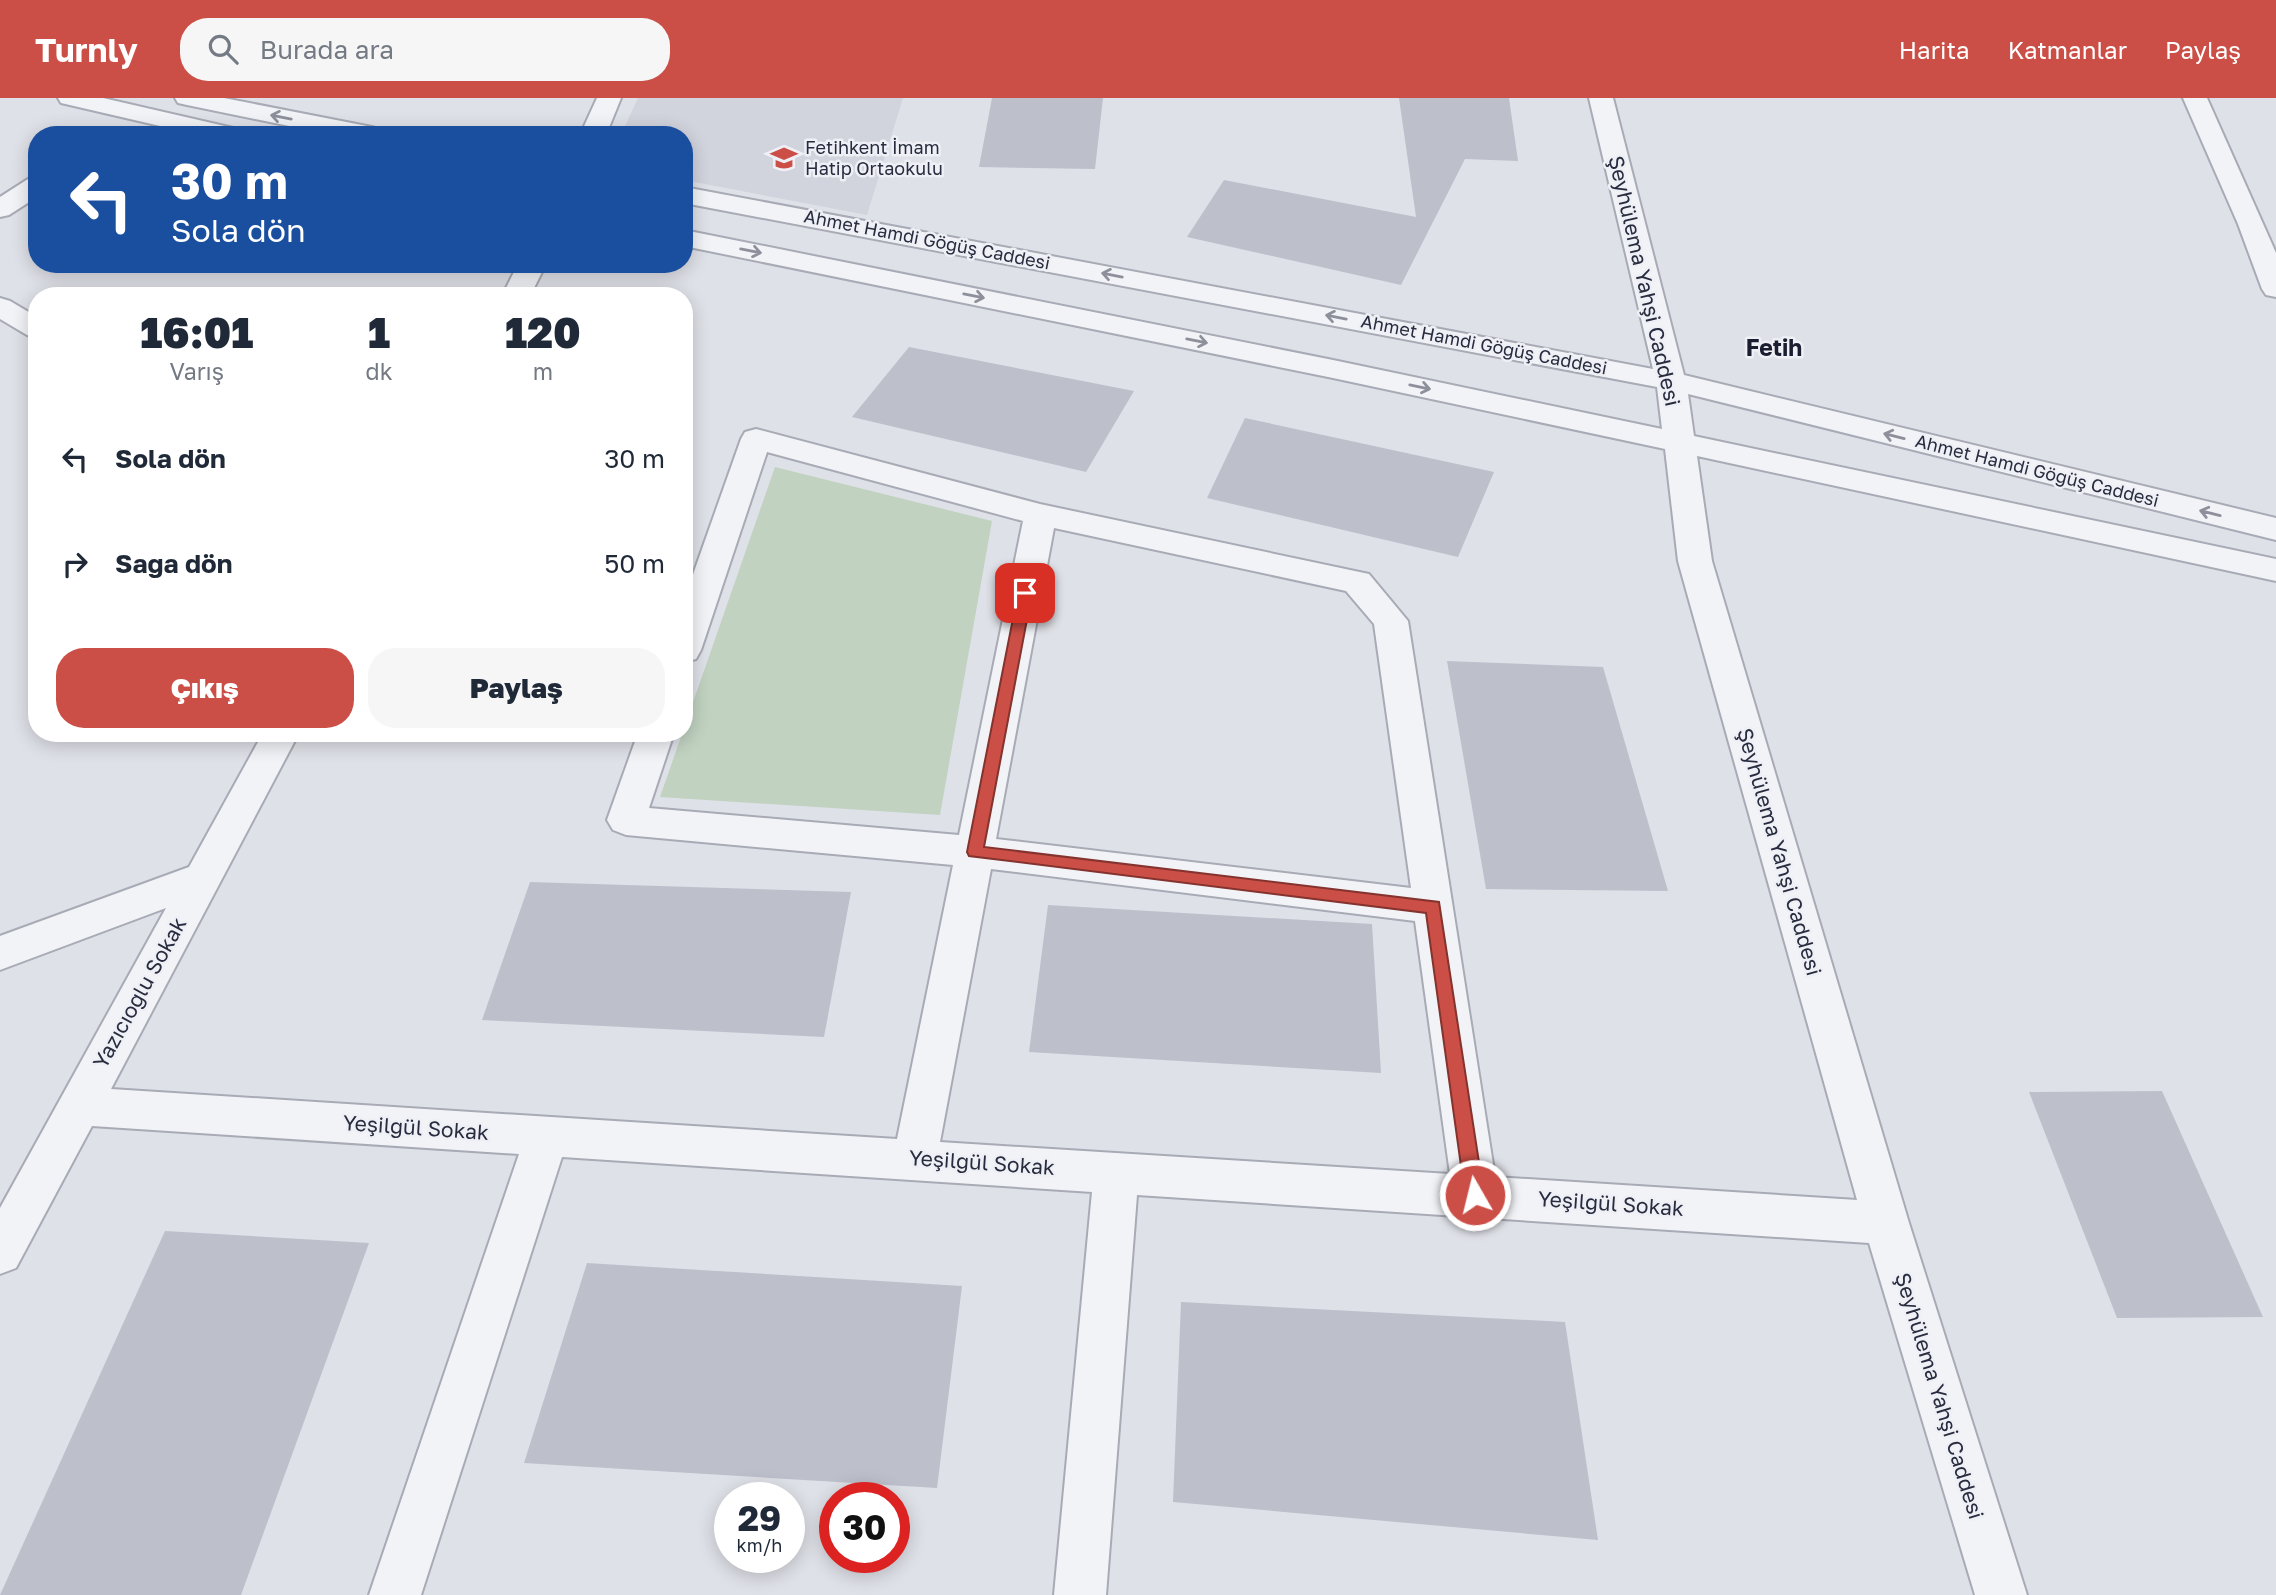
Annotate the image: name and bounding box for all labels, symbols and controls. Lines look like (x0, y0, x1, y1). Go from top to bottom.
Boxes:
search box (180, 18, 670, 81)
text: Turnly (35, 30, 138, 69)
icon: search (204, 30, 242, 68)
text: Burada ara (260, 34, 394, 65)
text: Harita (1899, 35, 1970, 64)
text: Katmanlar (2008, 35, 2127, 64)
text: Paylaş (2165, 35, 2241, 64)
one-way arrow (270, 109, 293, 123)
place label: Fetihkent İmam Hatip Ortaokulu (805, 136, 943, 179)
school or university icon: Fetihkent İmam Hatip Ortaokulu (769, 143, 799, 173)
text: 30 m (171, 151, 288, 210)
street label: Şeyhülema Yahşi Caddesi (1603, 153, 1686, 409)
icon: left (56, 154, 147, 245)
street label: Ahmet Hamdi Göğüş Caddesi (802, 204, 1052, 274)
text: Sola dön (171, 211, 306, 249)
one-way arrow (739, 245, 762, 259)
one-way arrow (1101, 268, 1124, 281)
one-way arrow (962, 290, 985, 304)
text: 16:01 (140, 307, 253, 357)
text: 1 (368, 307, 390, 357)
text: 120 (505, 307, 581, 357)
street label: Ahmet Hamdi Göğüş Caddesi (1359, 309, 1609, 379)
one-way arrow (1325, 310, 1348, 324)
district label: Fetih (1746, 333, 1802, 361)
one-way arrow (1185, 335, 1208, 349)
text: Varış (170, 357, 224, 385)
text: dk (366, 357, 393, 385)
text: m (533, 357, 553, 385)
one-way arrow (1408, 380, 1431, 394)
one-way arrow (1883, 428, 1906, 442)
street label: Ahmet Hamdi Göğüş Caddesi (1913, 429, 2161, 511)
icon: left (56, 440, 94, 478)
text: Sola dön (115, 443, 226, 474)
text: 30 m (604, 443, 665, 474)
one-way arrow (2199, 506, 2222, 519)
icon: right (56, 545, 94, 583)
text: Sağa dön (115, 548, 232, 579)
text: 50 m (604, 548, 665, 579)
pin (995, 563, 1055, 623)
icon: arrive (1006, 574, 1044, 612)
button: Çıkış (56, 648, 354, 728)
button: Paylaş (368, 648, 665, 728)
street label: Şeyhülema Yahşi Caddesi (1732, 725, 1828, 979)
street label: Yazıcıoğlu Sokak (87, 912, 191, 1073)
street label: Yeşilgül Sokak (342, 1109, 490, 1145)
street label: Yeşilgül Sokak (908, 1144, 1056, 1180)
position arrow (1438, 1158, 1512, 1232)
street label: Yeşilgül Sokak (1537, 1185, 1685, 1221)
street label: Şeyhülema Yahşi Caddesi (1890, 1269, 1990, 1522)
speed limit sign: 30 (819, 1482, 910, 1573)
text: 29 (738, 1497, 781, 1539)
text: km/h (737, 1534, 782, 1556)

